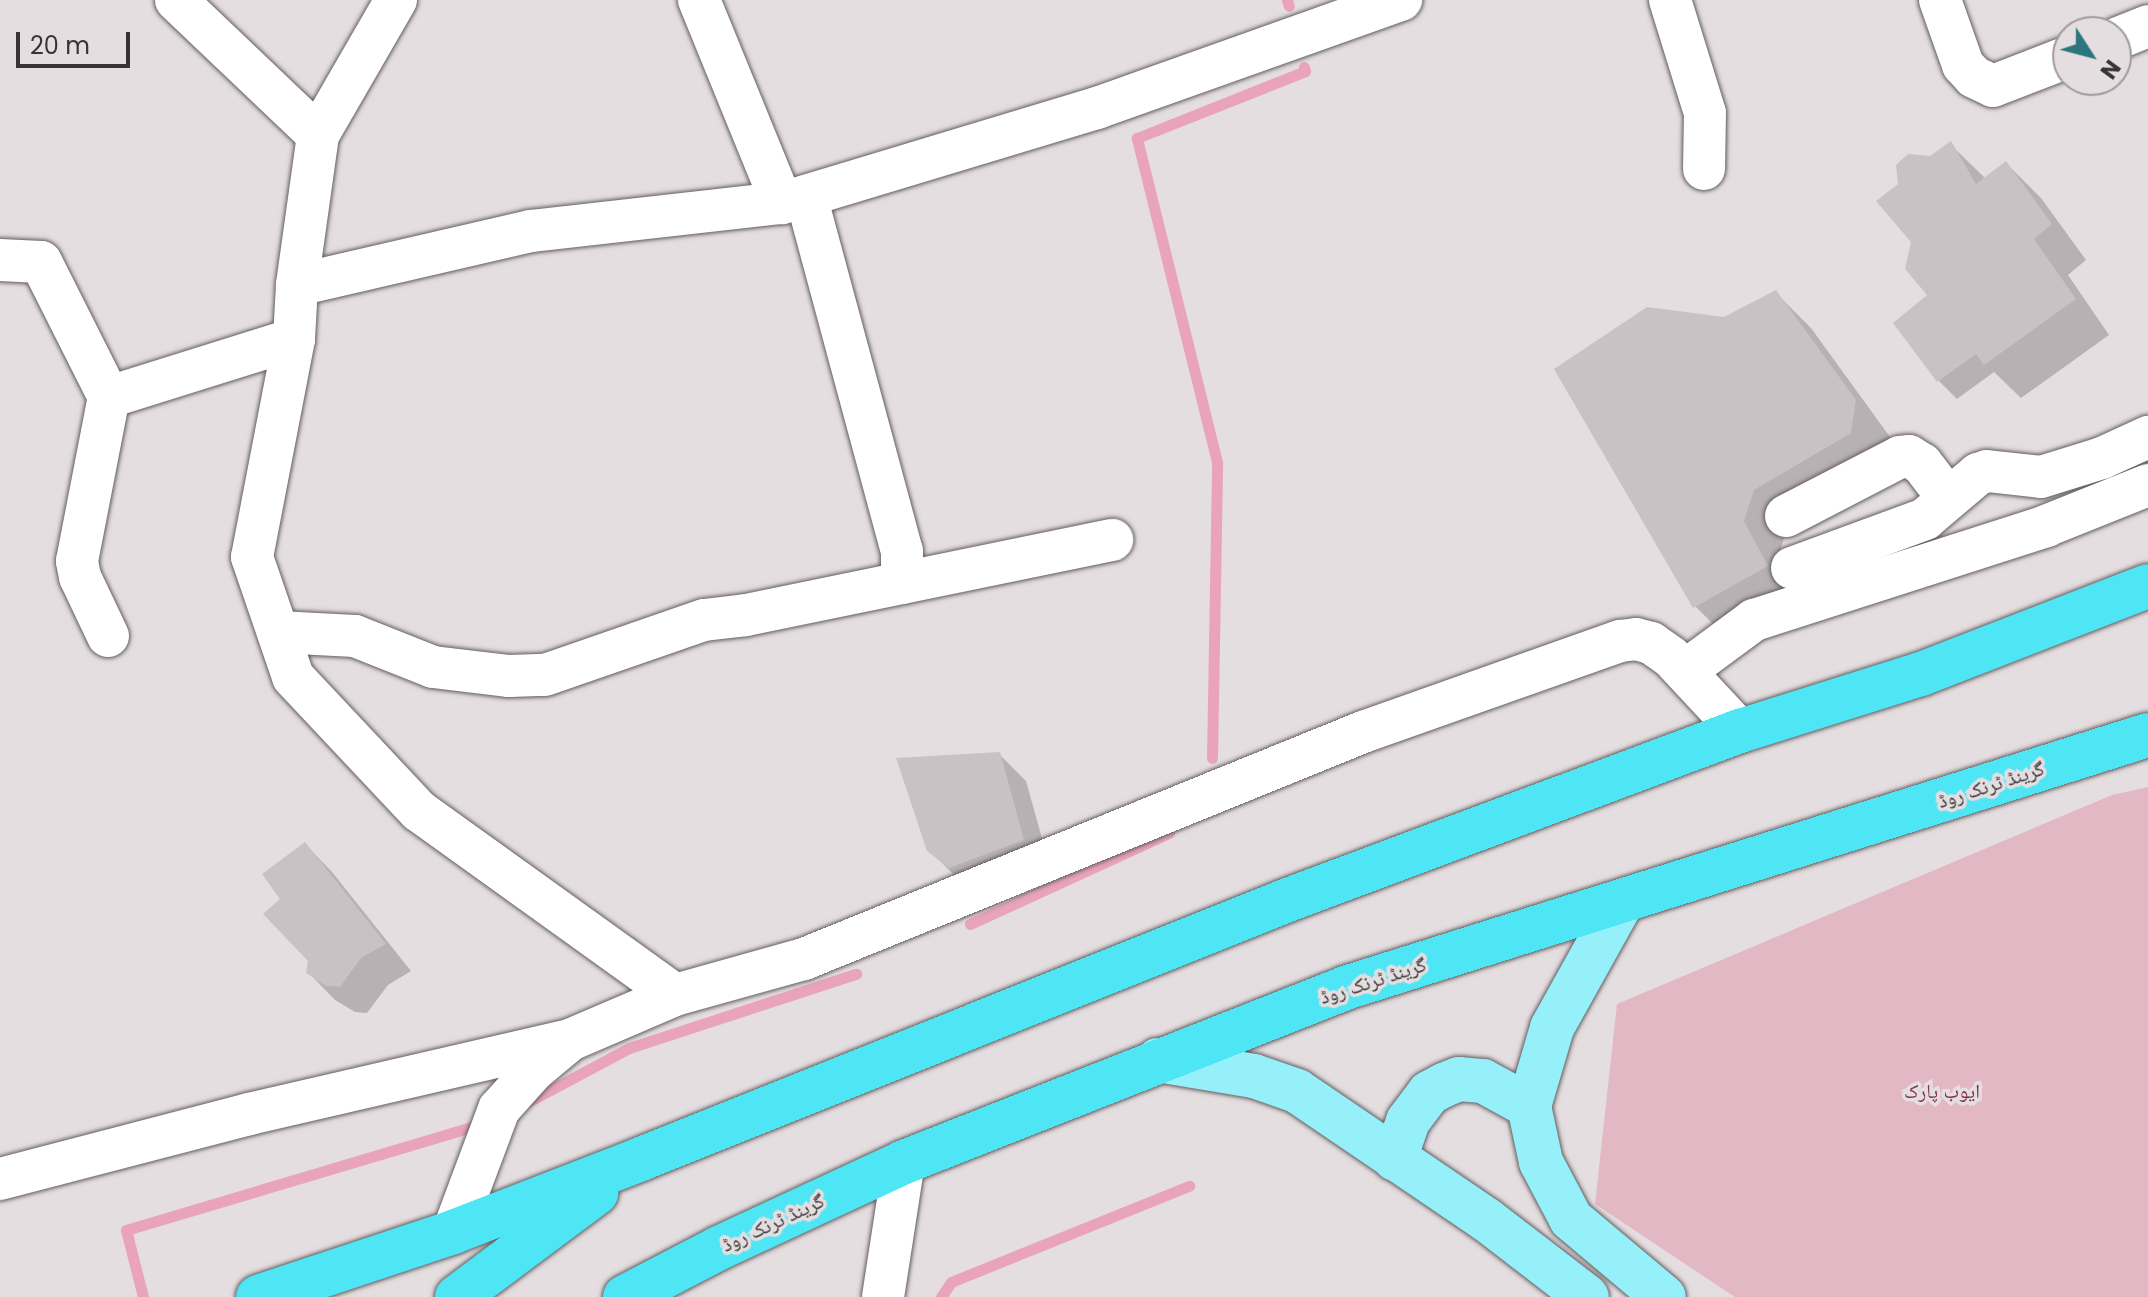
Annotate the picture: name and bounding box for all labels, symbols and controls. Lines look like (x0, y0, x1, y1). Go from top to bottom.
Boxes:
scale bar (20, 16, 134, 66)
north arrow (2052, 16, 2132, 96)
text: 20 m (30, 29, 90, 62)
text: N (2093, 53, 2128, 85)
street label: گرینڈ ٹرنک روڈ (1935, 757, 2047, 813)
street label: گرینڈ ٹرنک روڈ (1317, 953, 1429, 1009)
park label: ایوب پارک (1904, 1079, 1980, 1103)
street label: گرینڈ ٹرنک روڈ (718, 1189, 828, 1257)

